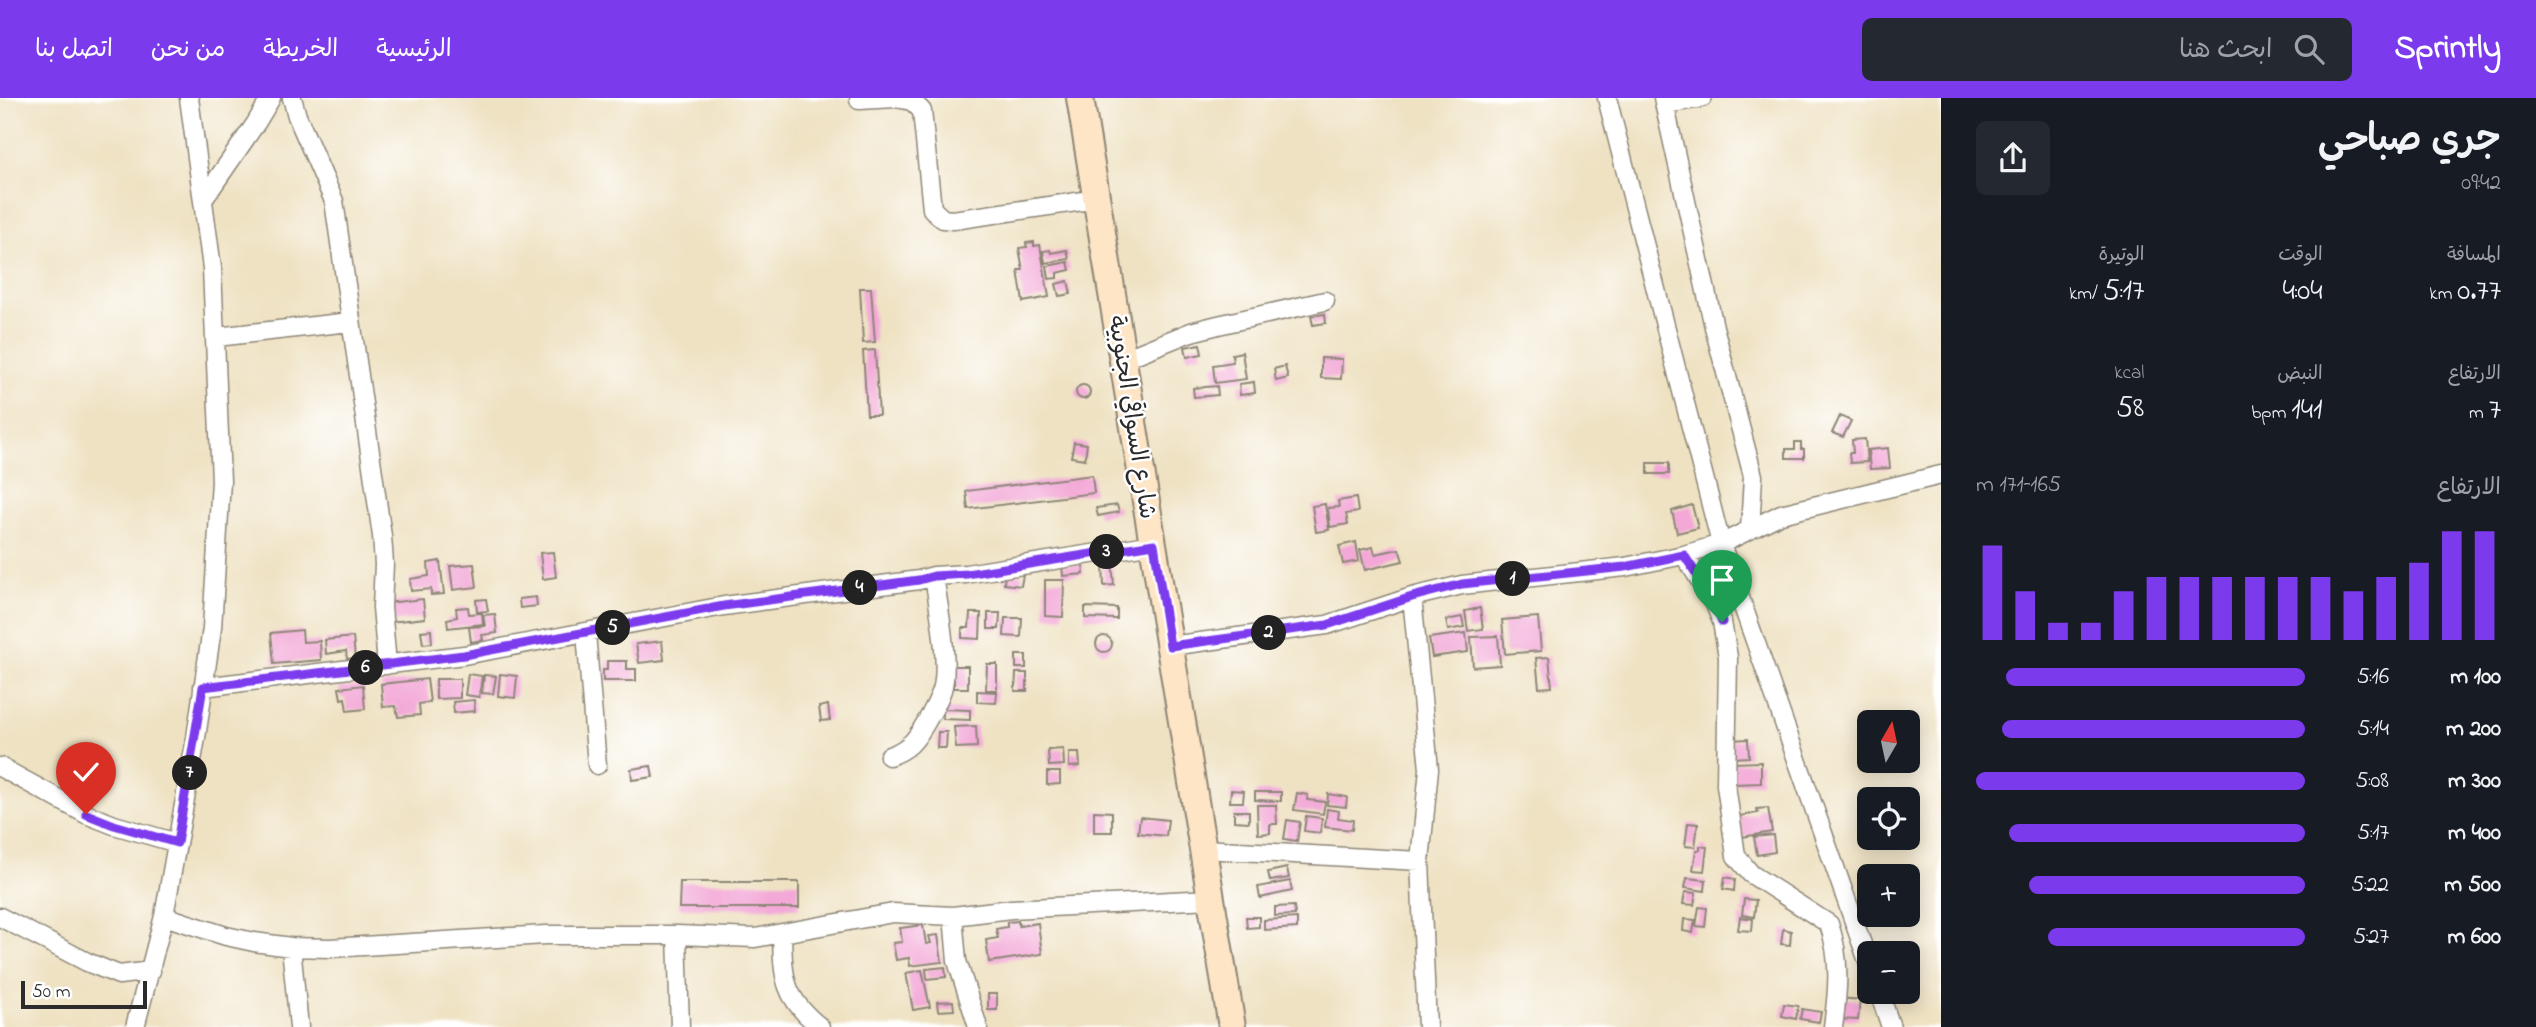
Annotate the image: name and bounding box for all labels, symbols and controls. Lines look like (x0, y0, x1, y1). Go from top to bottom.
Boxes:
search box (1862, 18, 2352, 81)
text: Sprintly (2394, 25, 2501, 73)
icon: search (2290, 30, 2328, 68)
text: ابحث هنا (2179, 32, 2272, 70)
text: اتصل بنا (35, 33, 113, 68)
text: من نحن (151, 33, 225, 68)
text: الخريطة (263, 33, 338, 68)
text: الرئيسية (376, 33, 452, 68)
text: جري صباحي (2318, 113, 2501, 169)
button: share (1976, 121, 2050, 195)
text: 09:42 (2461, 167, 2501, 200)
text: الوتيرة (2098, 242, 2144, 269)
text: الوقت (2278, 242, 2323, 269)
text: المسافة (2447, 242, 2501, 269)
text: 5:17 (2103, 270, 2144, 314)
text: 4:04 (2282, 270, 2323, 314)
text: 0.77 (2457, 270, 2501, 314)
text: /km (2069, 281, 2103, 308)
text: km (2429, 281, 2457, 308)
street label: شارع السواقي الجنوبية (1097, 313, 1165, 522)
text: kcal (2114, 360, 2144, 387)
text: النبض (2277, 361, 2323, 388)
text: الارتفاع (2448, 361, 2501, 388)
text: 58 (2116, 387, 2144, 431)
text: 141 (2291, 389, 2323, 433)
text: 7 (2489, 389, 2501, 433)
text: bpm (2251, 400, 2291, 427)
text: m (2469, 400, 2489, 427)
text: 165–171 m (1976, 469, 2061, 502)
text: الارتفاع (2437, 472, 2501, 505)
pin: 3 (1090, 534, 1124, 570)
text: 3 (1103, 538, 1110, 565)
pin (1692, 550, 1752, 622)
pin: 1 (1496, 561, 1530, 596)
icon: arrive (1703, 561, 1741, 599)
text: 1 (1509, 565, 1516, 592)
pin: 4 (842, 570, 878, 606)
text: 4 (856, 574, 863, 601)
pin: 5 (596, 610, 630, 646)
text: 5 (607, 614, 618, 641)
pin: 2 (1252, 616, 1286, 650)
text: 2 (1264, 619, 1273, 646)
pin: 6 (348, 650, 384, 686)
text: 6 (361, 654, 370, 681)
text: 5:16 (2356, 661, 2389, 694)
text: 100 m (2450, 661, 2501, 694)
north arrow (1857, 710, 1920, 774)
map controls (1857, 710, 1920, 1004)
text: 5:14 (2357, 713, 2389, 746)
text: 200 m (2446, 713, 2501, 746)
pin (56, 742, 116, 814)
icon: check (67, 753, 105, 791)
pin: 7 (172, 756, 208, 790)
text: 7 (186, 759, 193, 786)
text: 5:08 (2355, 765, 2389, 798)
text: 300 m (2448, 765, 2501, 798)
button: locate (1857, 787, 1920, 850)
text: 5:17 (2357, 817, 2389, 850)
text: 400 m (2448, 817, 2501, 850)
button: + (1857, 864, 1920, 927)
text: 5:22 (2351, 869, 2389, 902)
text: 500 m (2444, 869, 2501, 902)
text: 5:27 (2353, 921, 2389, 954)
text: 600 m (2447, 921, 2501, 954)
button: − (1857, 941, 1920, 1004)
scale bar (21, 978, 147, 1010)
text: 50 m (32, 979, 71, 1006)

